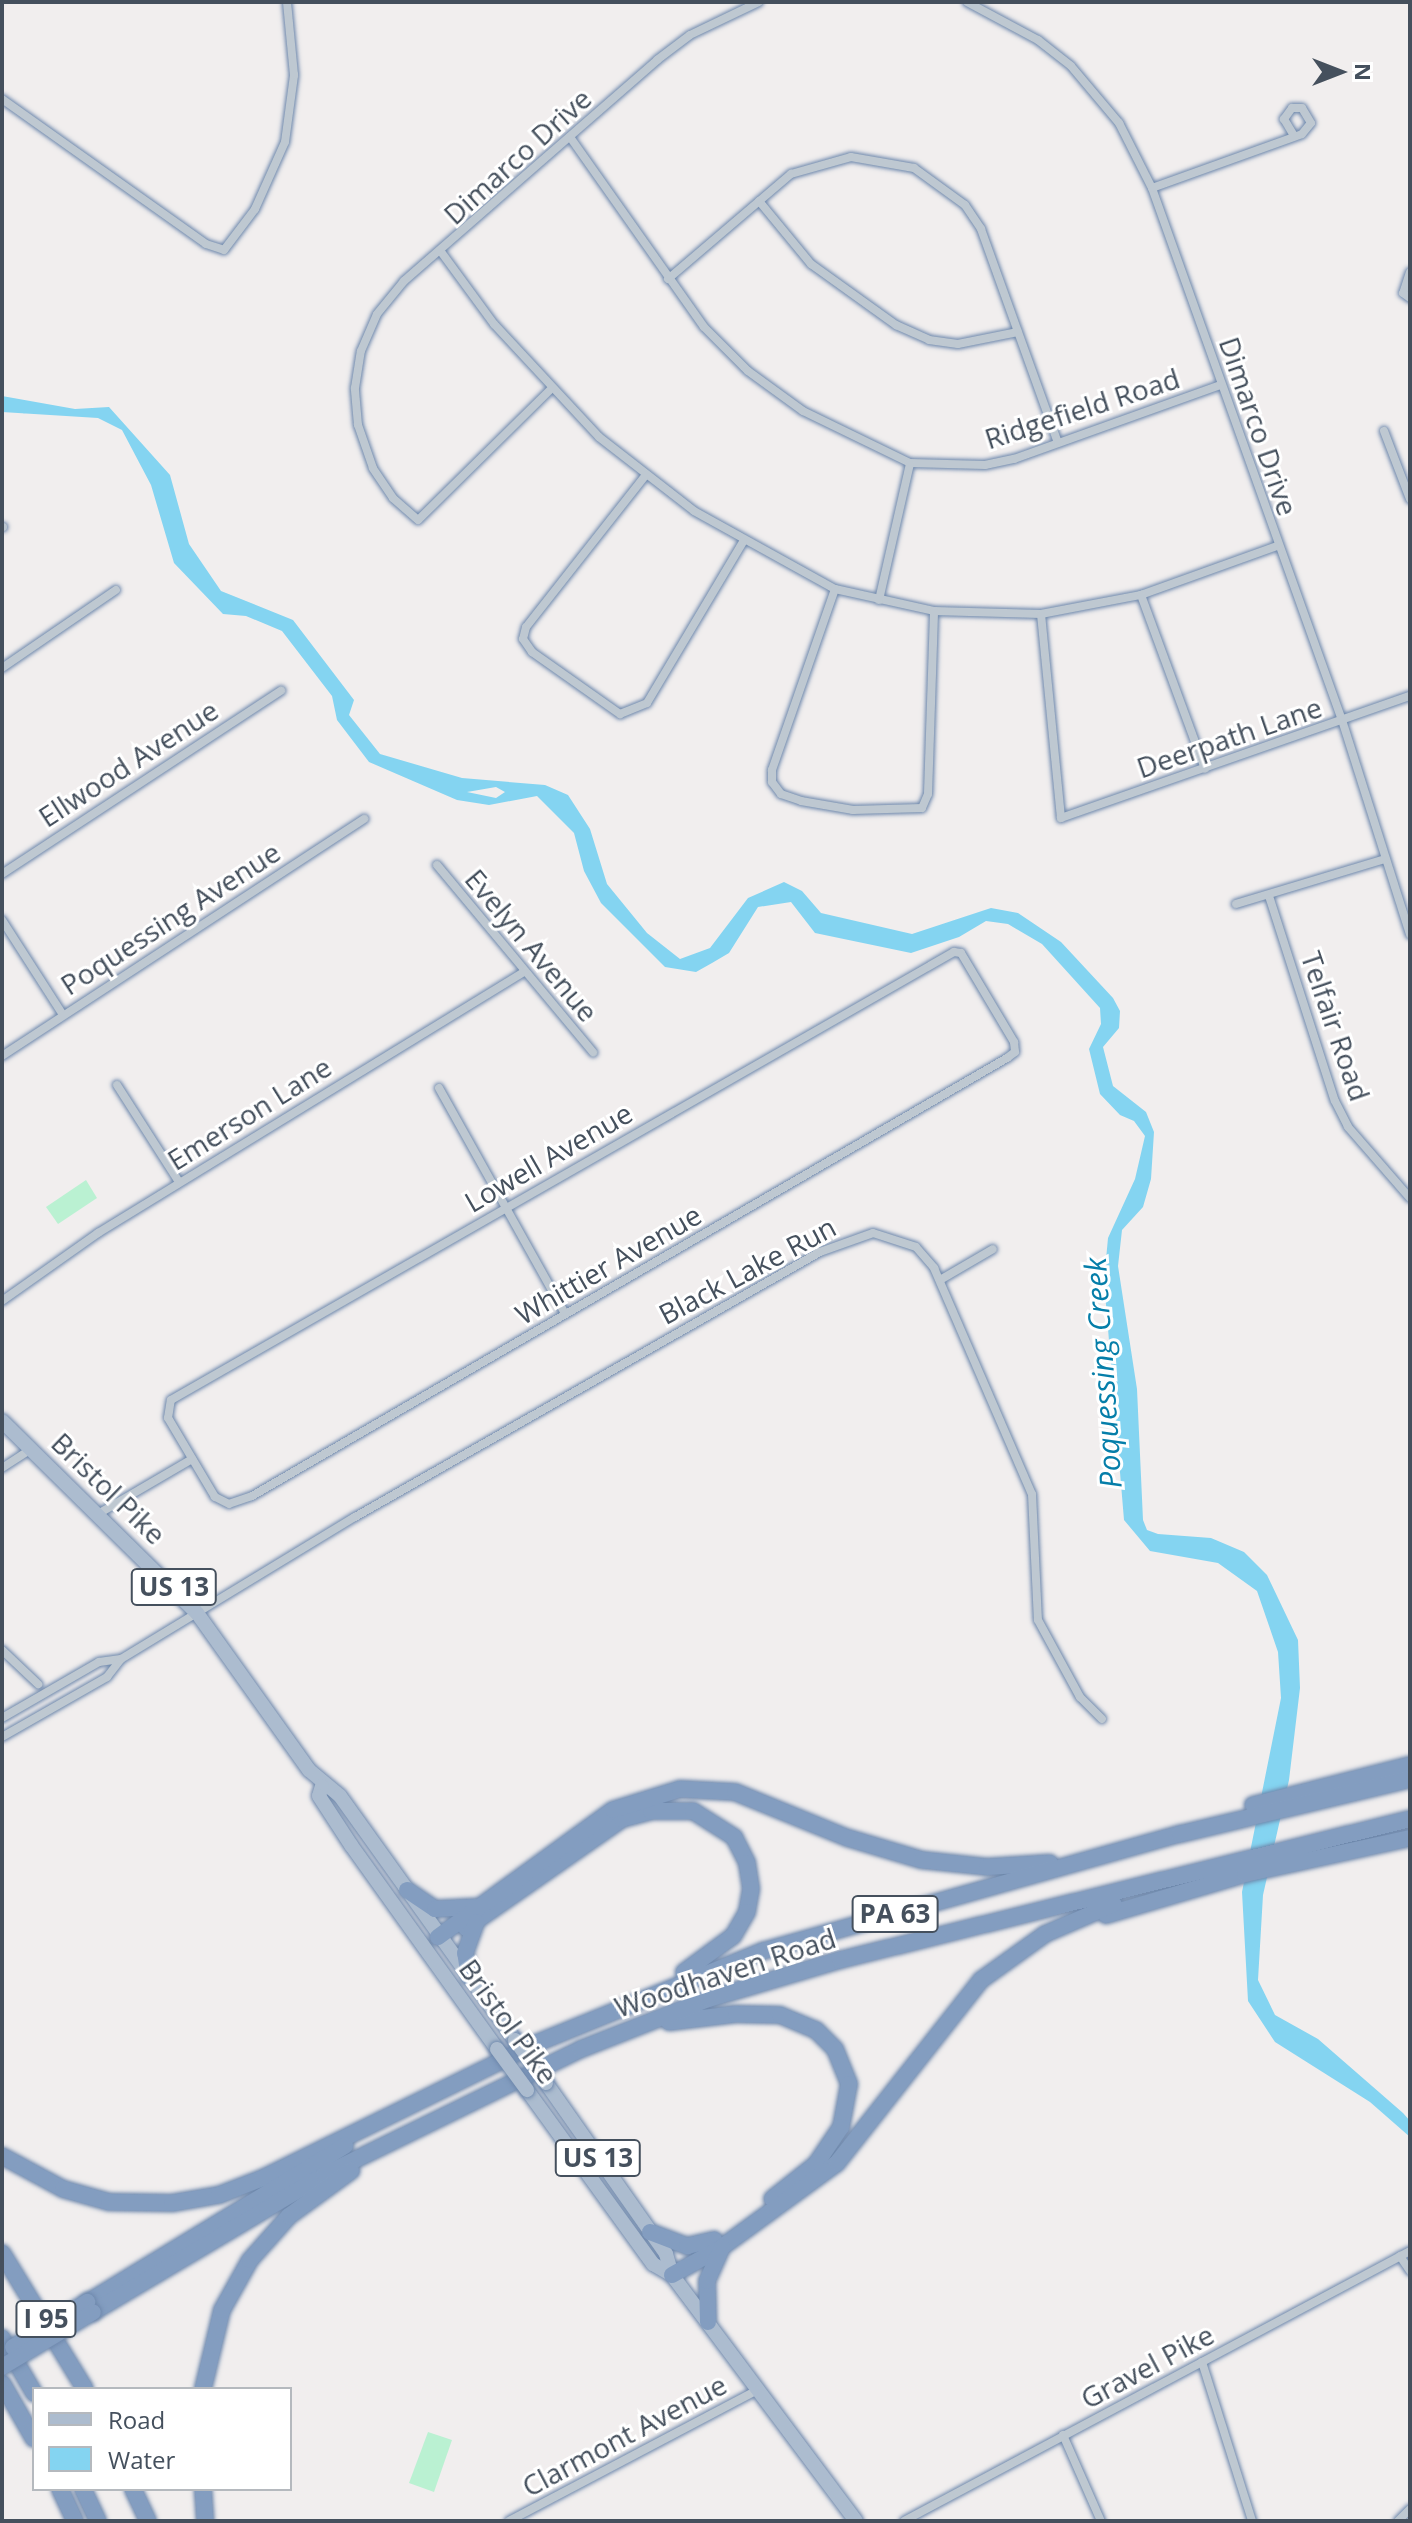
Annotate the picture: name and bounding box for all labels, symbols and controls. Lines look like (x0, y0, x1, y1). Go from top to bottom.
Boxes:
north arrow (1300, 32, 1380, 112)
text: N (1349, 63, 1379, 81)
street label: Dimarco Drive (437, 81, 597, 231)
street label: Dimarco Drive (1213, 332, 1305, 520)
street label: Ridgefield Road (980, 361, 1184, 455)
street label: Deerpath Lane (1132, 690, 1326, 784)
street label: Ellwood Avenue (32, 693, 224, 833)
street label: Poquessing Avenue (54, 835, 286, 1001)
street label: Evelyn Avenue (459, 862, 605, 1028)
street label: Telfair Road (1295, 947, 1377, 1105)
street label: Emerson Lane (161, 1049, 337, 1177)
street label: Lowell Avenue (458, 1096, 638, 1218)
street label: Whittier Avenue (509, 1197, 707, 1331)
street label: Black Lake Run (653, 1209, 841, 1331)
water label: Poquessing Creek (1077, 1256, 1129, 1490)
street label: Bristol Pike (45, 1425, 173, 1551)
road number: US 13 (130, 1565, 218, 1609)
road number: PA 63 (851, 1892, 939, 1936)
street label: Woodhaven Road (610, 1920, 840, 2024)
street label: Bristol Pike (453, 1952, 565, 2090)
road number: US 13 (554, 2136, 642, 2180)
road number: I 95 (14, 2297, 78, 2341)
street label: Gravel Pike (1075, 2317, 1219, 2415)
street label: Clarmont Avenue (516, 2367, 732, 2503)
legend (32, 2387, 292, 2491)
text: Road (108, 2403, 165, 2436)
text: Water (108, 2443, 175, 2476)

